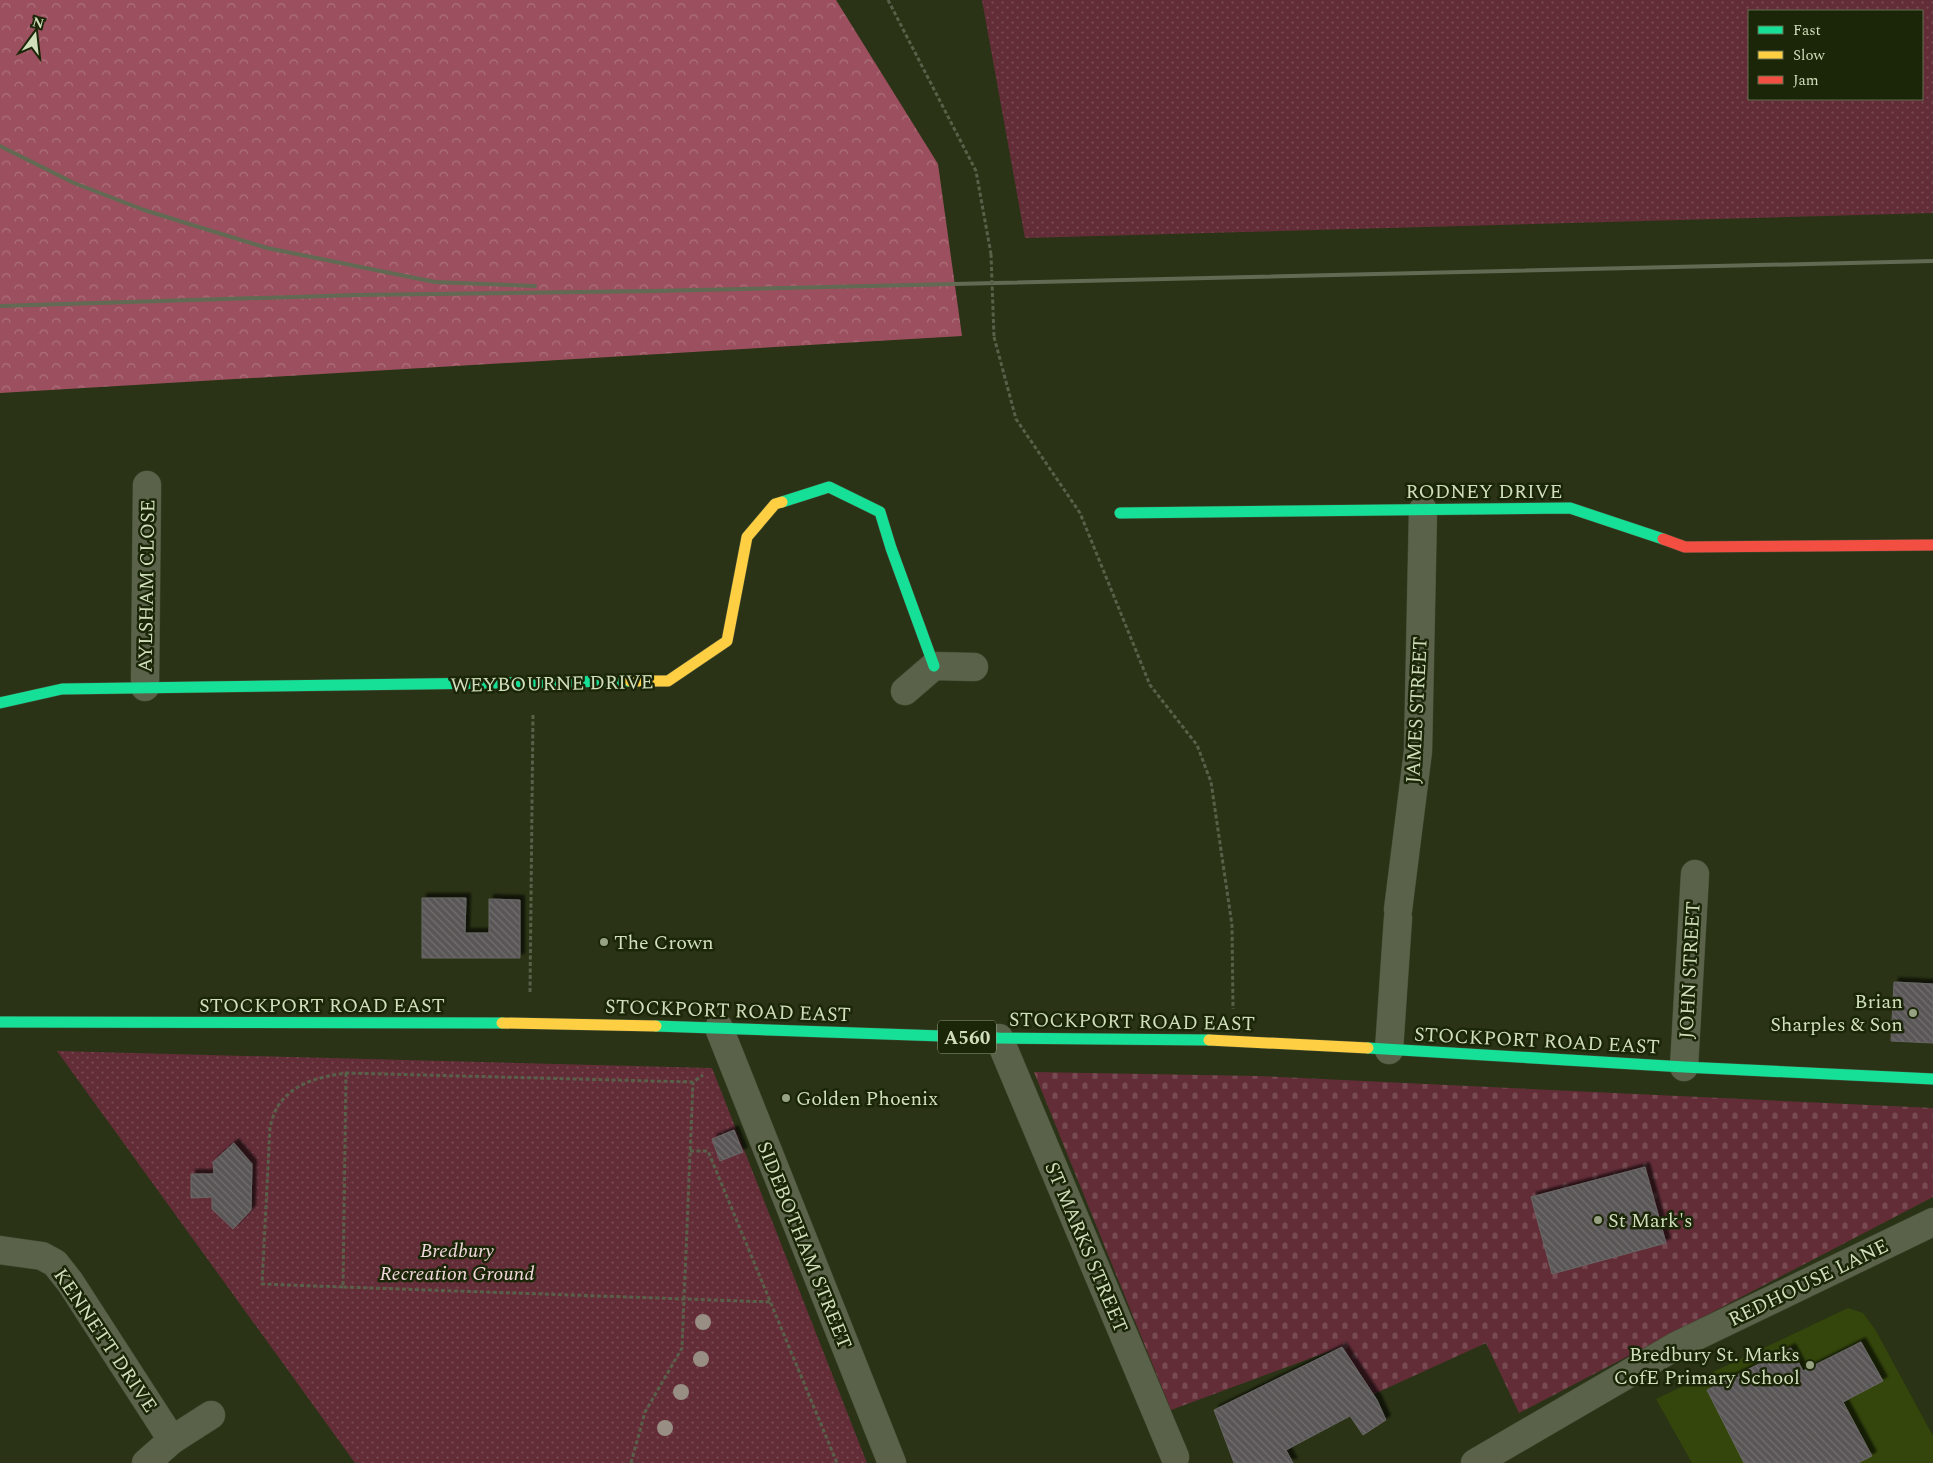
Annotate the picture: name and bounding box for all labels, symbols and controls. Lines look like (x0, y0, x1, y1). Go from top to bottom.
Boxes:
north arrow (10, 10, 60, 60)
legend (1748, 10, 1923, 100)
text: N (30, 11, 46, 35)
text: Fast (1793, 19, 1821, 42)
text: Slow (1793, 44, 1825, 67)
text: Jam (1793, 69, 1819, 92)
street label: RODNEY DRIVE (1405, 477, 1563, 507)
street label: AYLSHAM CLOSE (130, 499, 164, 673)
street label: JAMES STREET (1398, 636, 1436, 784)
street label: WEYBOURNE DRIVE (450, 667, 654, 701)
street label: JOHN STREET (1671, 900, 1709, 1040)
place label: The Crown (614, 928, 714, 958)
marker: The Crown (598, 936, 610, 948)
place label: Brian Sharples & Son (1770, 987, 1903, 1040)
street label: STOCKPORT ROAD EAST (199, 991, 445, 1021)
street label: STOCKPORT ROAD EAST (604, 992, 851, 1030)
street label: STOCKPORT ROAD EAST (1009, 1005, 1255, 1039)
marker: Brian Sharples & Son (1907, 1007, 1919, 1019)
road number: A560 (938, 1020, 996, 1054)
street label: STOCKPORT ROAD EAST (1413, 1020, 1661, 1062)
place label: Golden Phoenix (796, 1084, 938, 1114)
marker: Golden Phoenix (780, 1092, 792, 1104)
street label: SIDEBOTHAM STREET (749, 1137, 860, 1354)
street label: ST MARKS STREET (1036, 1157, 1136, 1338)
place label: St Mark's (1608, 1206, 1693, 1236)
marker: St Mark's (1592, 1214, 1604, 1226)
street label: REDHOUSE LANE (1723, 1231, 1894, 1335)
park label: Bredbury Recreation Ground (380, 1236, 534, 1289)
street label: KENNETT DRIVE (46, 1262, 165, 1419)
place label: Bredbury St. Marks CofE Primary School (1614, 1340, 1800, 1393)
marker: Bredbury St. Marks CofE Primary School (1804, 1359, 1816, 1371)

